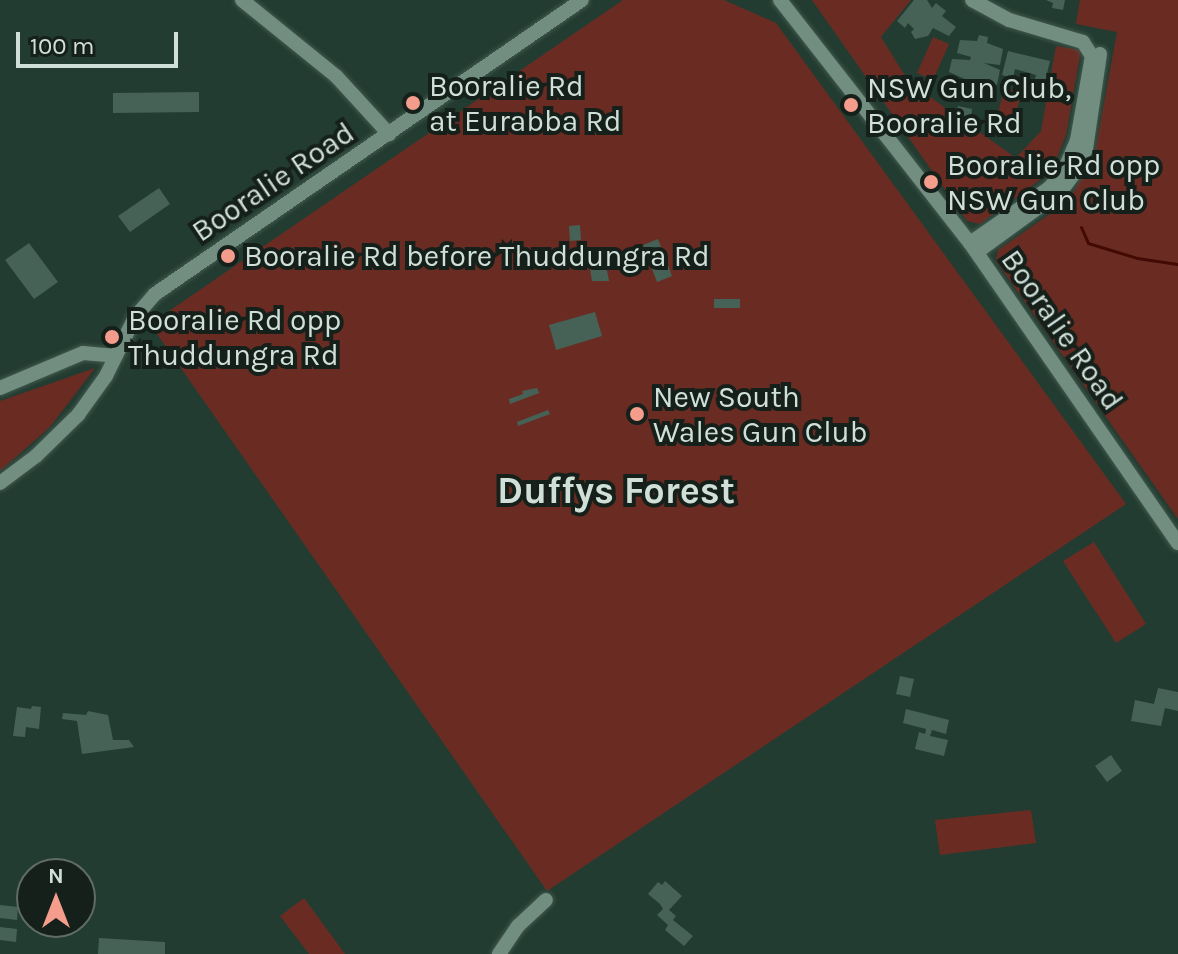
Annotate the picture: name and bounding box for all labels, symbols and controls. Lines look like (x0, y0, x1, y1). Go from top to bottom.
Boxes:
scale bar (20, 16, 182, 66)
text: 100 m (30, 32, 95, 60)
place label: Booralie Rd at Eurabba Rd (429, 68, 622, 138)
place label: NSW Gun Club, Booralie Rd (867, 70, 1071, 140)
marker: Booralie Rd at Eurabba Rd (404, 94, 422, 112)
marker: NSW Gun Club, Booralie Rd (842, 96, 860, 114)
street label: Booralie Road (185, 115, 361, 249)
place label: Booralie Rd opp NSW Gun Club (947, 147, 1160, 218)
marker: Booralie Rd opp NSW Gun Club (922, 173, 940, 191)
place label: Booralie Rd before Thuddungra Rd (244, 238, 710, 274)
street label: Booralie Road (993, 243, 1131, 417)
marker: Booralie Rd before Thuddungra Rd (219, 247, 237, 265)
place label: Booralie Rd opp Thuddungra Rd (128, 302, 341, 372)
marker: Booralie Rd opp Thuddungra Rd (103, 328, 121, 346)
place label: New South Wales Gun Club (653, 379, 868, 450)
marker: New South Wales Gun Club (628, 405, 646, 423)
district label: Duffys Forest (497, 468, 735, 514)
north arrow (16, 858, 96, 938)
text: N (48, 863, 64, 889)

